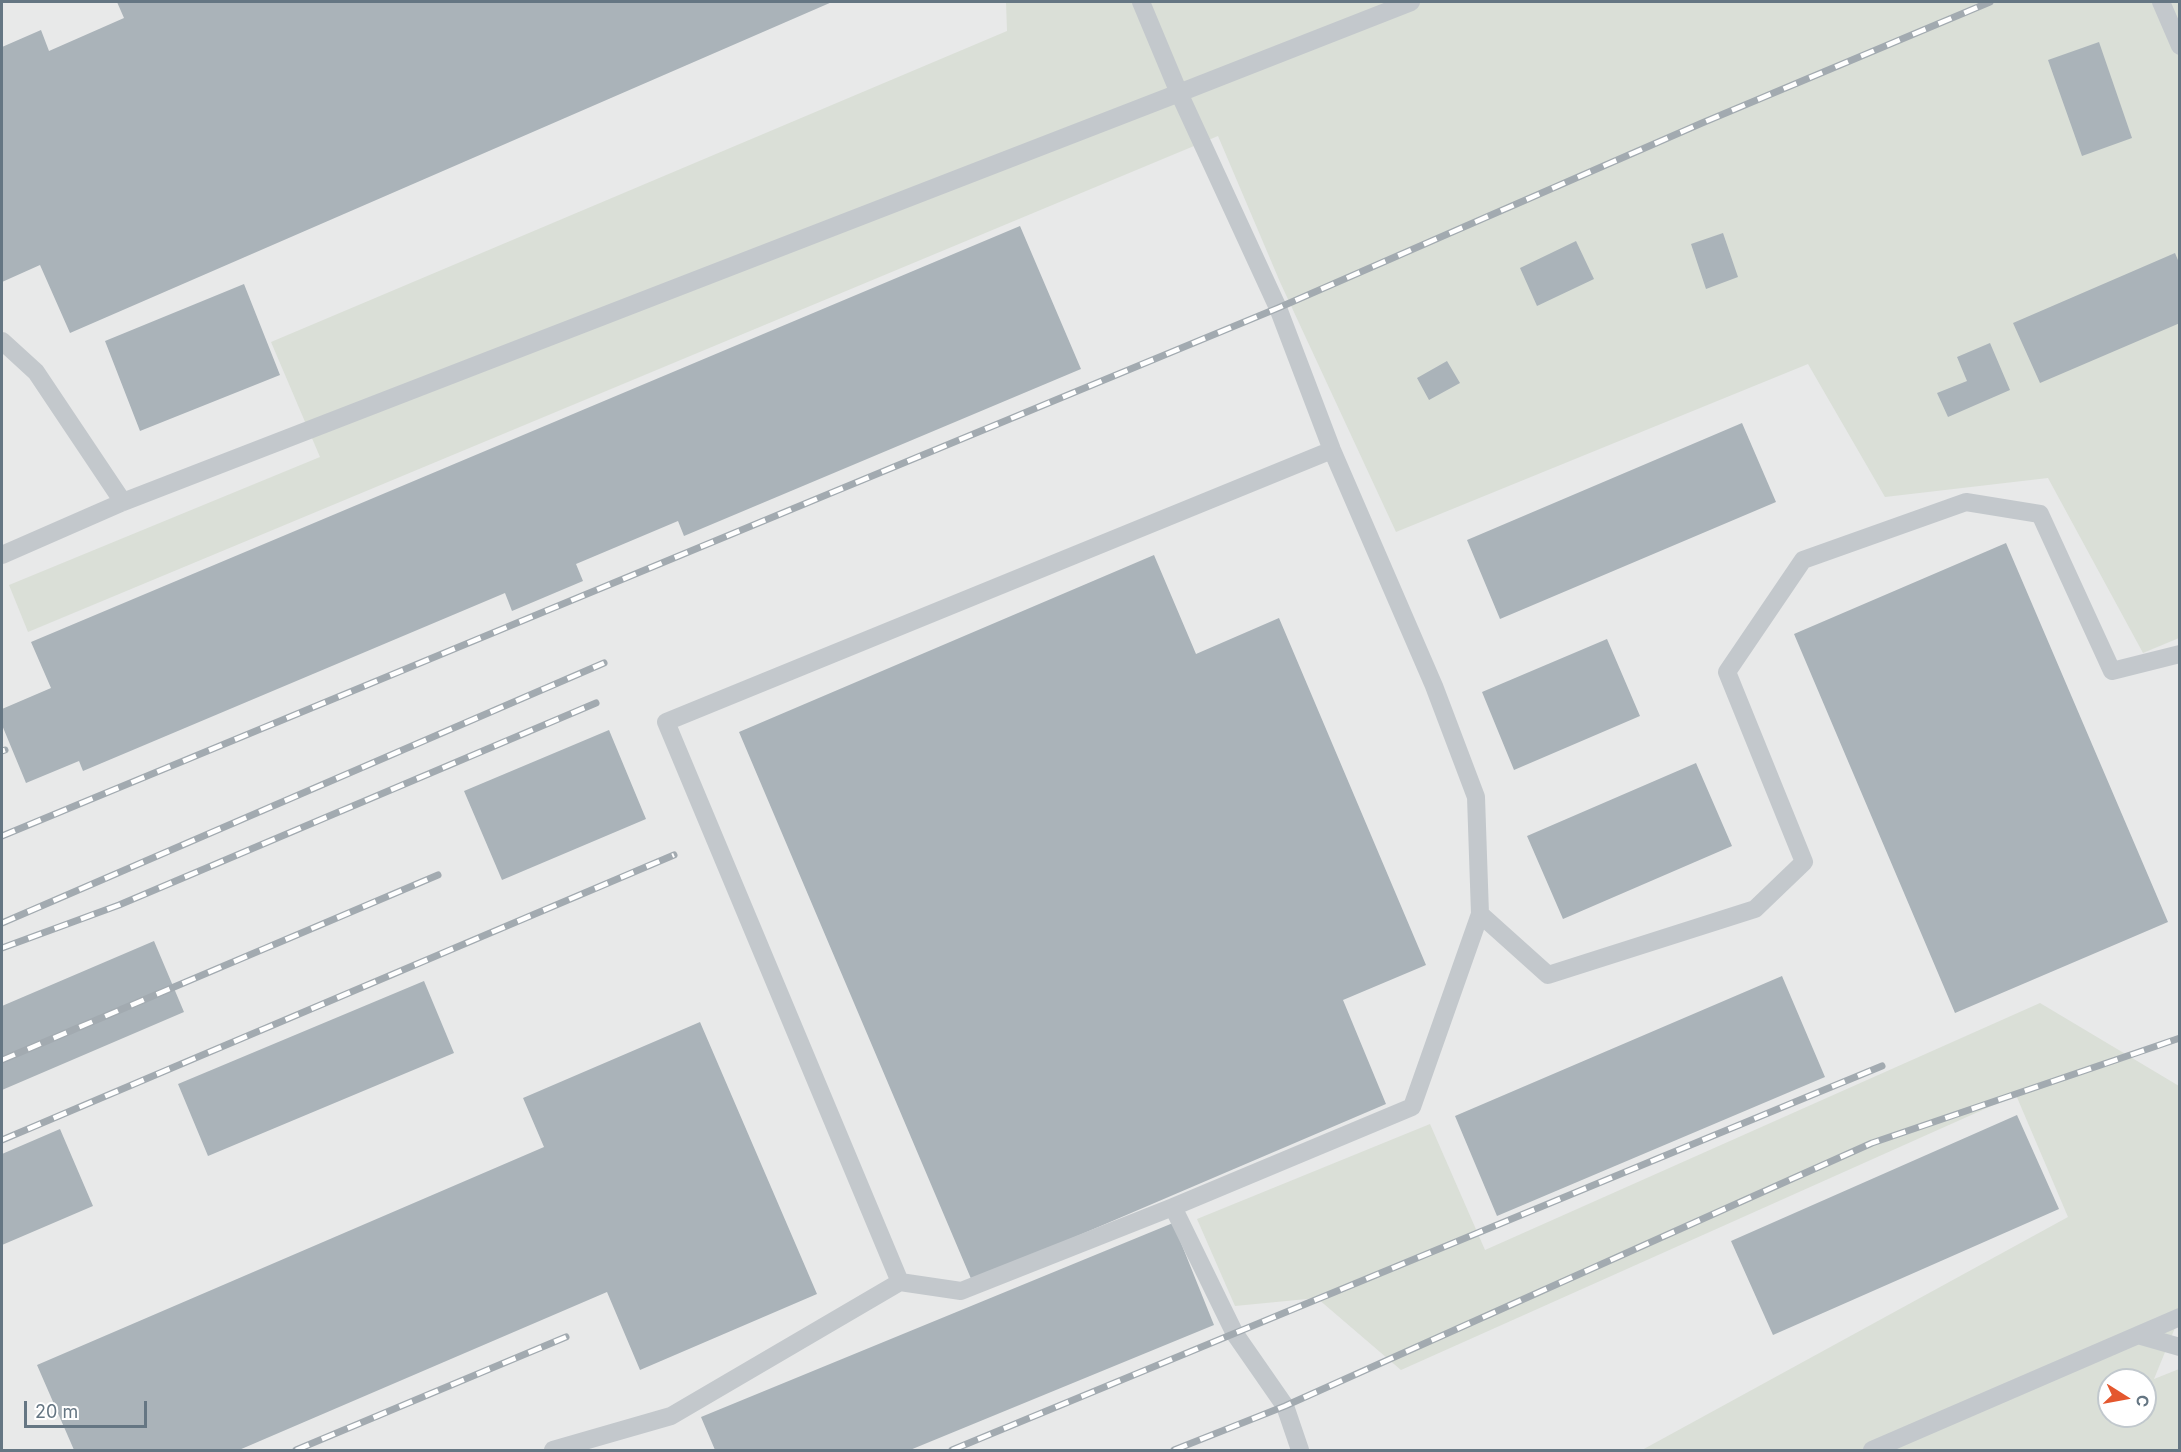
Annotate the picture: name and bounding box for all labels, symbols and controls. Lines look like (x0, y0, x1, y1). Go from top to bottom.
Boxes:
north arrow (2097, 1368, 2157, 1428)
scale bar (27, 1389, 150, 1427)
text: С (2132, 1393, 2154, 1409)
text: 20 m (35, 1401, 78, 1422)

